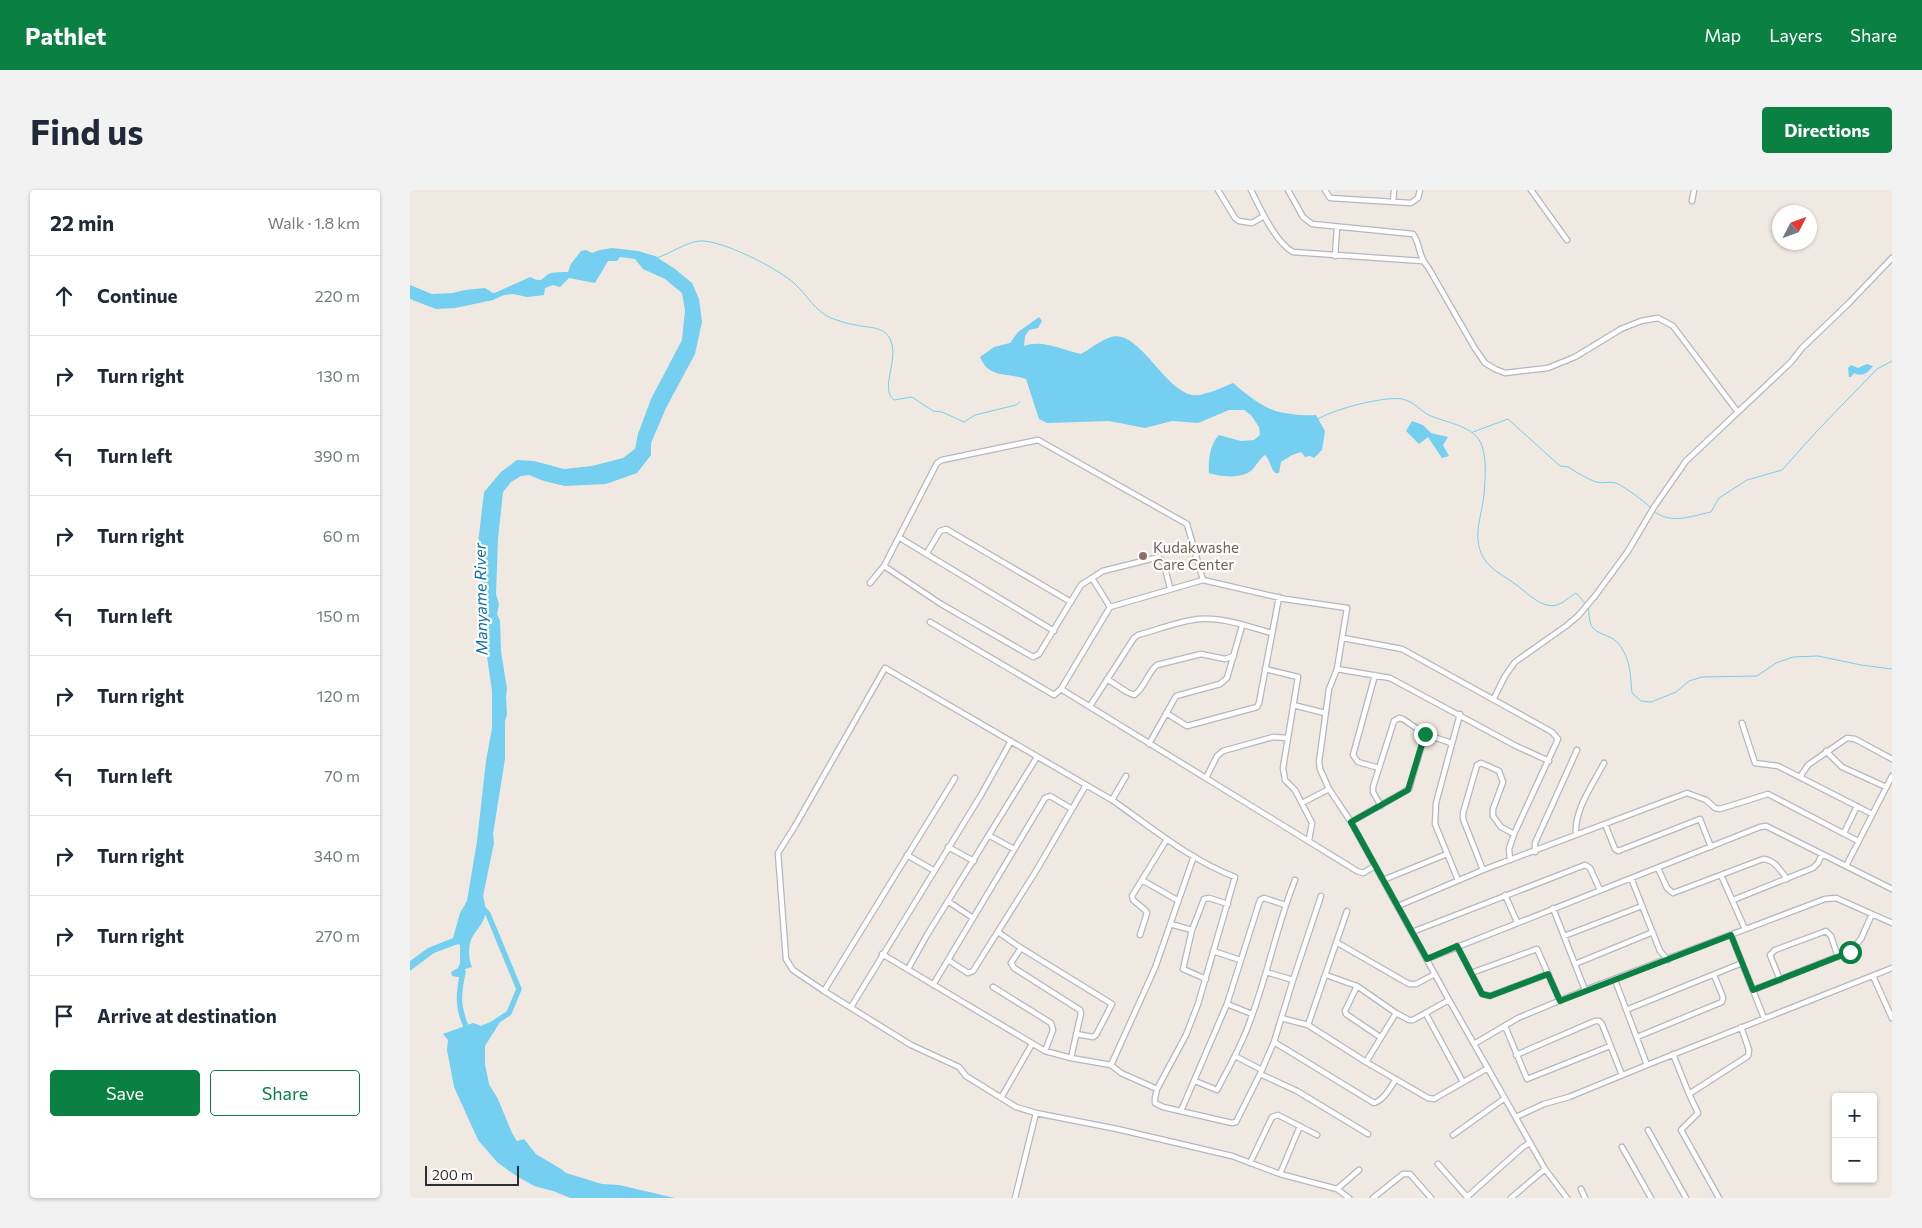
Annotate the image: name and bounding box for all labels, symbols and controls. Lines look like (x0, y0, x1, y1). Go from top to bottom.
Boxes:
text: Pathlet (25, 21, 106, 50)
text: Map (1704, 24, 1741, 46)
text: Layers (1769, 24, 1822, 46)
text: Share (1850, 24, 1897, 46)
button: Directions (1762, 107, 1892, 153)
text: Find us (30, 109, 144, 152)
north arrow (1772, 205, 1817, 250)
text: 22 min (50, 210, 114, 235)
text: Walk · 1.8 km (268, 213, 360, 232)
icon: ahead (50, 282, 78, 310)
text: Continue (97, 284, 177, 307)
text: 220 m (315, 286, 360, 305)
icon: right (50, 362, 78, 390)
text: Turn right (97, 364, 184, 387)
text: 130 m (317, 366, 360, 385)
icon: left (50, 442, 78, 470)
text: Turn left (97, 444, 172, 467)
text: 390 m (314, 446, 360, 465)
icon: right (50, 522, 78, 550)
text: Turn right (97, 524, 184, 547)
text: 60 m (323, 526, 360, 545)
place label: Kudakwashe Care Center (1153, 538, 1239, 573)
water label: Manyame River (470, 542, 490, 655)
marker: Kudakwashe Care Center (1137, 550, 1149, 562)
icon: left (50, 602, 78, 630)
text: Turn left (97, 604, 172, 627)
text: 150 m (317, 606, 360, 625)
icon: right (50, 682, 78, 710)
text: Turn right (97, 684, 184, 707)
text: 120 m (317, 686, 360, 705)
route end (1414, 723, 1437, 746)
icon: left (50, 762, 78, 790)
text: Turn left (97, 764, 172, 787)
text: 70 m (324, 766, 360, 785)
icon: right (50, 842, 78, 870)
text: Turn right (97, 844, 184, 867)
text: 340 m (314, 846, 360, 865)
icon: right (50, 922, 78, 950)
text: Turn right (97, 924, 184, 947)
text: 270 m (315, 926, 360, 945)
route start (1839, 941, 1862, 964)
icon: arrive (50, 1002, 78, 1030)
text: Arrive at destination (97, 1004, 277, 1027)
button: Save (50, 1070, 200, 1116)
button: Share (210, 1070, 360, 1116)
map controls (1832, 1093, 1877, 1183)
button: + (1832, 1093, 1877, 1138)
button: − (1832, 1138, 1877, 1183)
scale bar (425, 1163, 519, 1186)
text: 200 m (432, 1166, 473, 1183)

